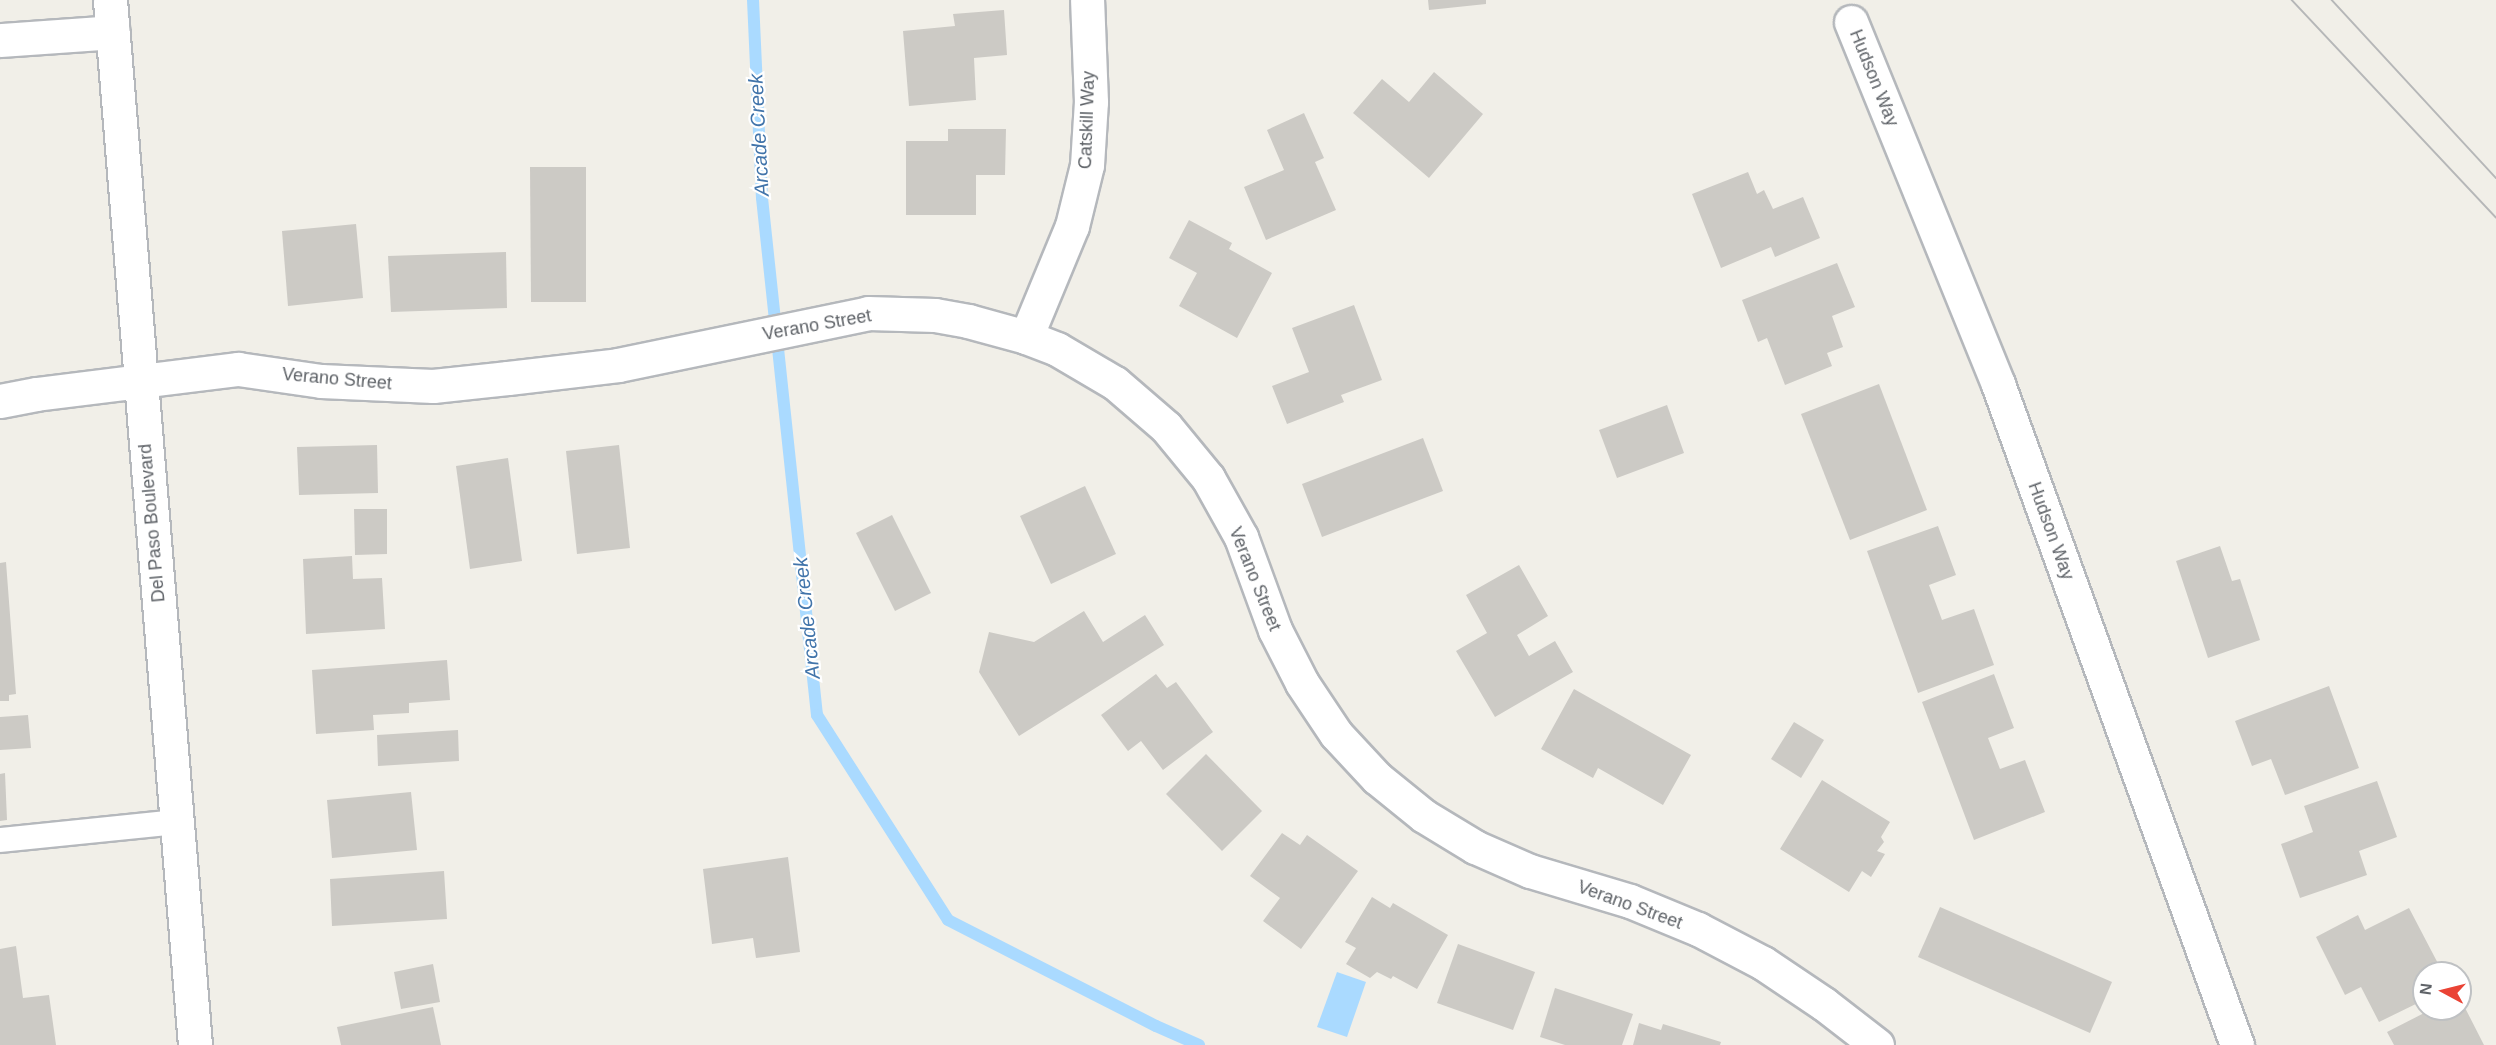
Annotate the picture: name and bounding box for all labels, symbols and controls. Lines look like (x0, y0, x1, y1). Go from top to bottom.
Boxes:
street label: Hudson Way (1845, 26, 1903, 130)
street label: Catskill Way (1074, 70, 1100, 170)
water label: Arcade Creek (744, 73, 774, 197)
street label: Verano Street (761, 305, 873, 345)
street label: Verano Street (281, 363, 393, 395)
street label: Del Paso Boulevard (134, 443, 170, 603)
street label: Hudson Way (2023, 479, 2079, 583)
street label: Verano Street (1224, 524, 1286, 634)
water label: Arcade Creek (789, 556, 825, 680)
street label: Verano Street (1575, 876, 1685, 934)
north arrow (2412, 961, 2472, 1021)
text: N (2416, 982, 2435, 996)

